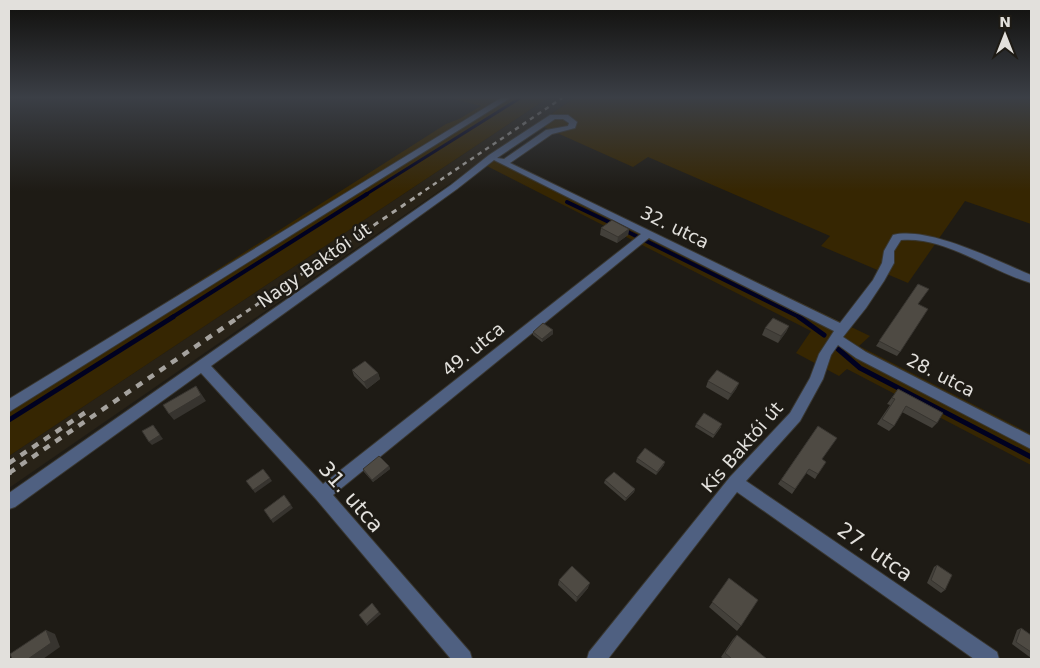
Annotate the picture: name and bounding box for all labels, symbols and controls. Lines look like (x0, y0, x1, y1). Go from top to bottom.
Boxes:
north arrow (980, 10, 1030, 60)
text: N (999, 14, 1011, 30)
street label: 32. utca (637, 201, 713, 253)
street label: Nagy Baktói út (253, 218, 375, 312)
street label: 49. utca (438, 318, 508, 380)
street label: 28. utca (903, 349, 979, 401)
street label: Kis Baktói út (697, 397, 787, 497)
street label: 31. utca (314, 457, 388, 537)
street label: 27. utca (833, 517, 917, 587)

